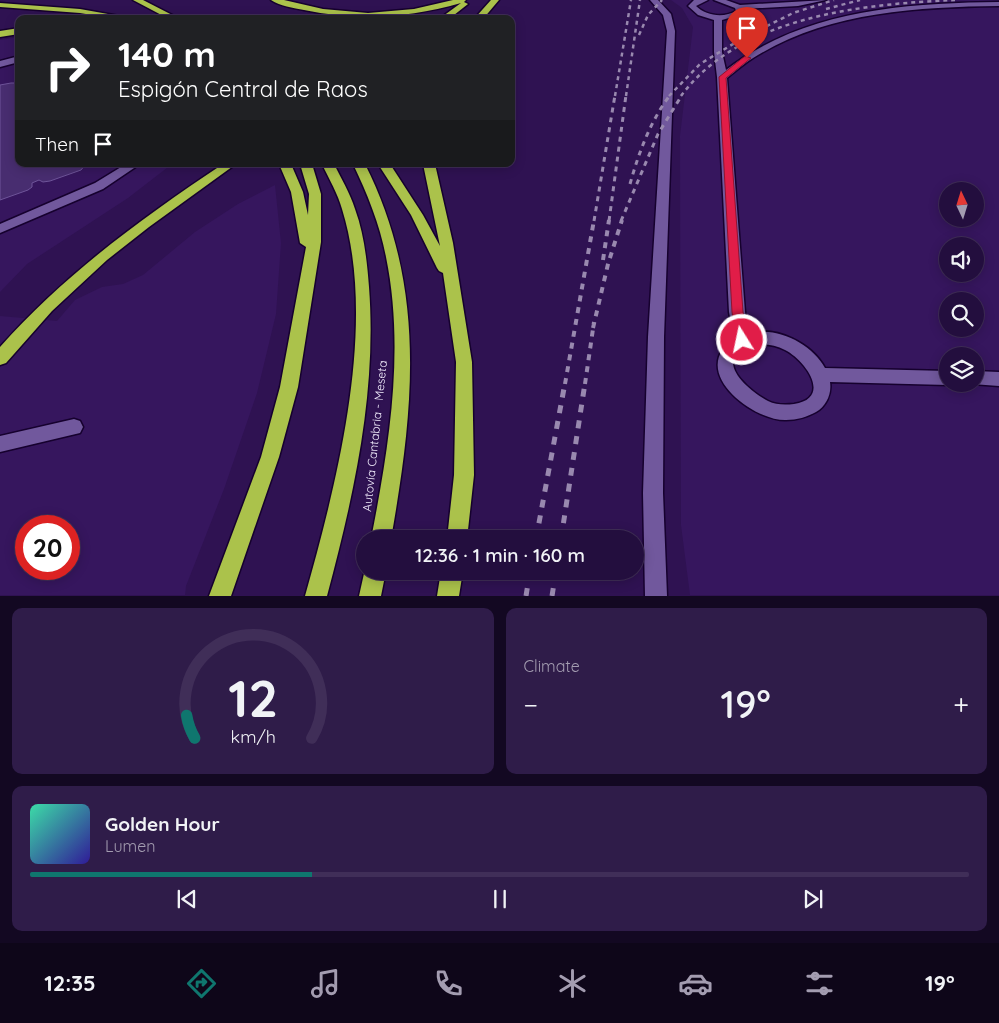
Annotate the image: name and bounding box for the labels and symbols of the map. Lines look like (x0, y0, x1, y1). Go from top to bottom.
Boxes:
pin (726, 7, 768, 58)
north arrow (939, 182, 984, 228)
position arrow (715, 313, 767, 365)
street label: Autovía Cantabria - Meseta (359, 360, 390, 512)
speed limit sign: 20 (15, 515, 80, 580)

